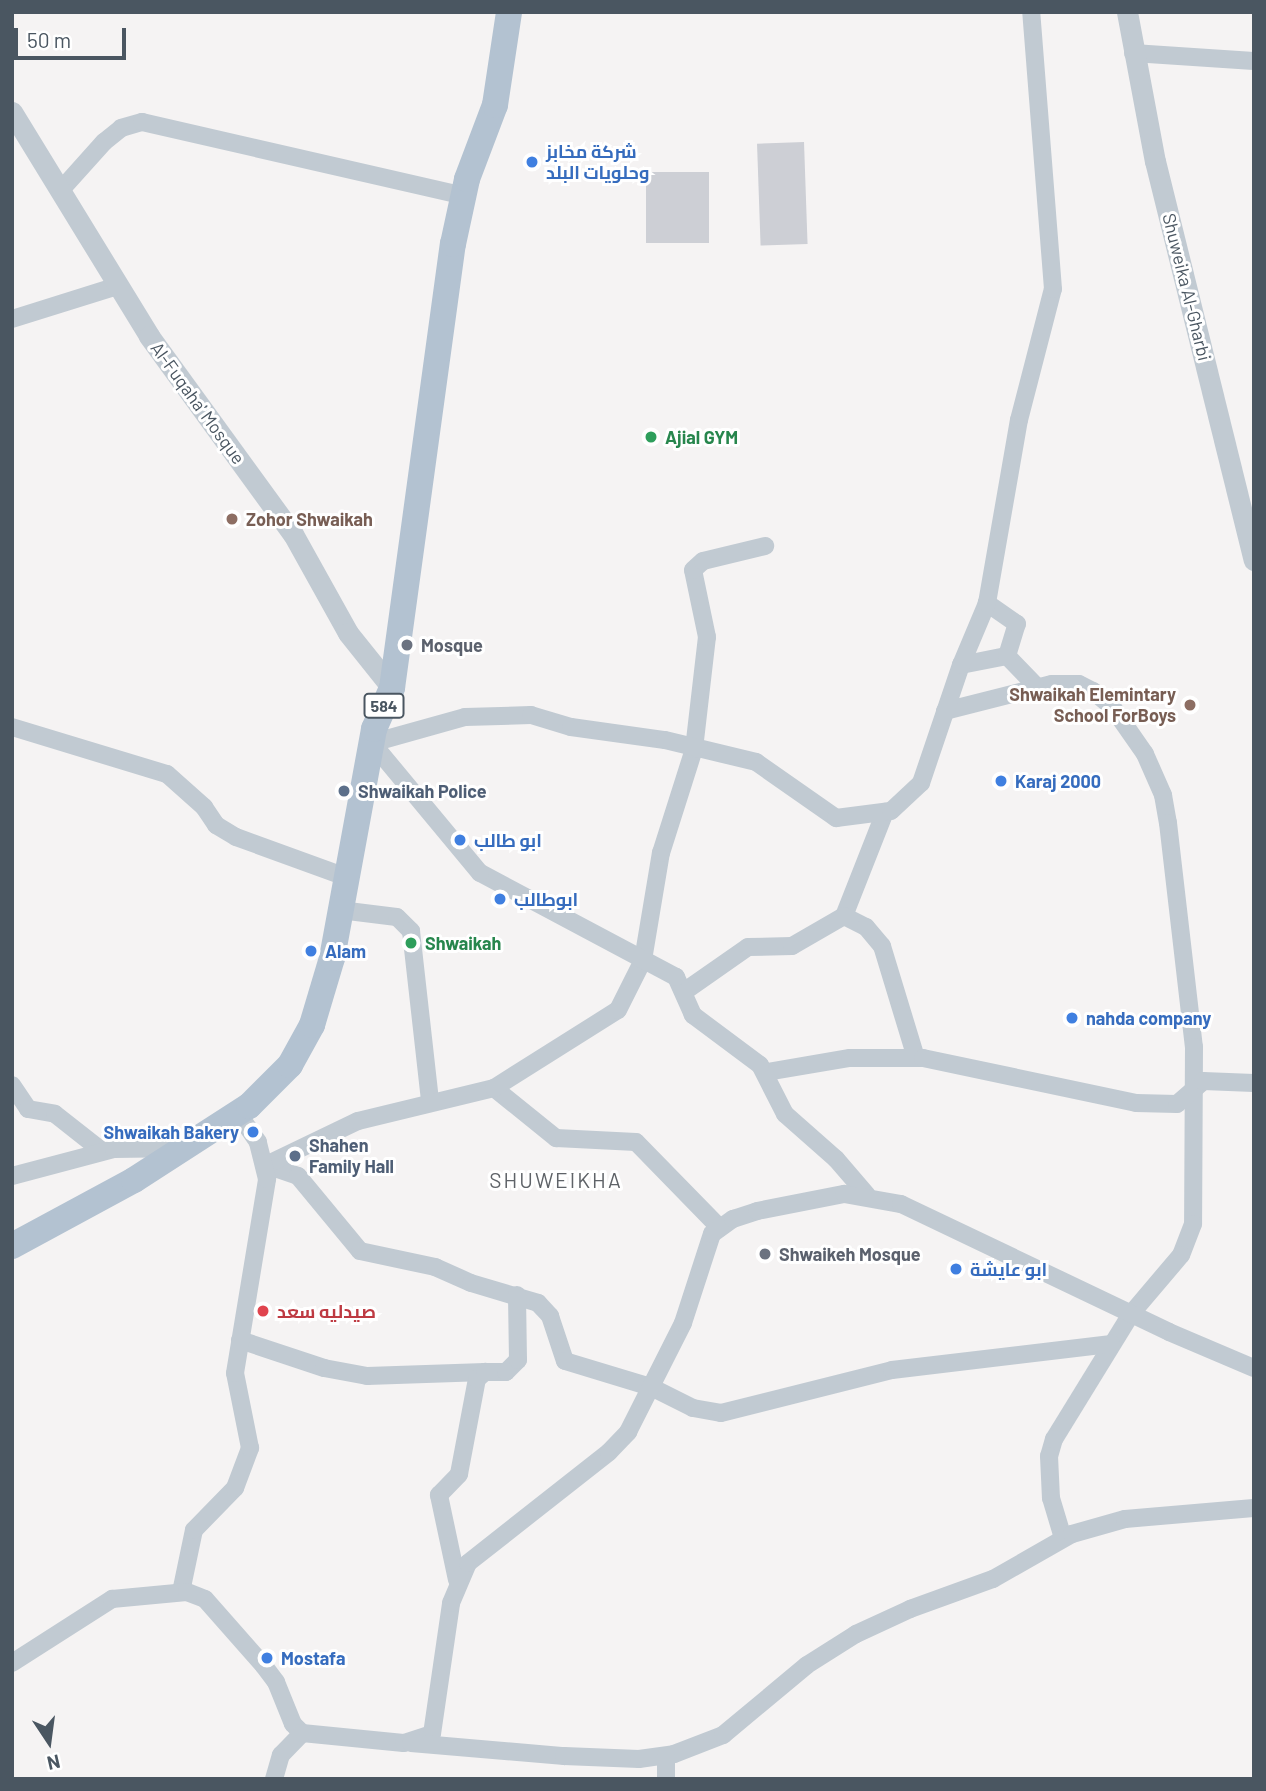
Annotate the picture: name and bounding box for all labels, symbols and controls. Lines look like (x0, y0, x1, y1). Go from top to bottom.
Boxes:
scale bar (18, 14, 130, 58)
text: 50 m (27, 27, 71, 52)
place label: شركة مخابز وحلويات البلد (546, 141, 649, 184)
marker: شركة مخابز وحلويات البلد (524, 154, 540, 170)
street label: Shuweika Al-Gharbi (1158, 211, 1216, 363)
street label: Al-Fuqaha' Mosque (146, 338, 250, 468)
place label: Ajial GYM (665, 426, 738, 448)
marker: Ajial GYM (643, 429, 659, 445)
place label: Zohor Shwaikah (246, 508, 373, 530)
marker: Zohor Shwaikah (224, 511, 240, 527)
place label: Mosque (421, 634, 483, 656)
marker: Mosque (399, 637, 415, 653)
place label: Shwaikah Elemintary School ForBoys (1009, 684, 1176, 726)
road number: 584 (363, 694, 405, 719)
marker: Shwaikah Elemintary School ForBoys (1182, 697, 1198, 713)
place label: Karaj 2000 (1015, 770, 1101, 792)
marker: Karaj 2000 (993, 773, 1009, 789)
place label: Shwaikah Police (358, 780, 487, 802)
marker: Shwaikah Police (336, 783, 352, 799)
place label: ابو طالب (474, 829, 542, 851)
marker: ابو طالب (452, 832, 468, 848)
place label: ابوطالب (514, 888, 578, 910)
marker: ابوطالب (492, 891, 508, 907)
place label: Shwaikah (425, 932, 501, 954)
marker: Shwaikah (403, 935, 419, 951)
place label: Alam (325, 940, 366, 962)
marker: Alam (303, 943, 319, 959)
place label: nahda company (1086, 1007, 1211, 1029)
marker: nahda company (1064, 1010, 1080, 1026)
place label: Shwaikah Bakery (104, 1121, 239, 1143)
marker: Shwaikah Bakery (245, 1124, 261, 1140)
place label: Shahen Family Hall (309, 1135, 394, 1178)
marker: Shahen Family Hall (287, 1148, 303, 1164)
district label: SHUWEIKHA (490, 1167, 622, 1193)
place label: Shwaikeh Mosque (779, 1243, 921, 1265)
marker: Shwaikeh Mosque (757, 1246, 773, 1262)
place label: ابو عايشة (970, 1258, 1047, 1280)
marker: ابو عايشة (948, 1261, 964, 1277)
place label: صيدليه سعد (277, 1300, 376, 1322)
marker: صيدليه سعد (255, 1303, 271, 1319)
place label: Mostafa (281, 1647, 345, 1669)
marker: Mostafa (259, 1650, 275, 1666)
north arrow (14, 1707, 84, 1777)
text: N (45, 1750, 63, 1776)

